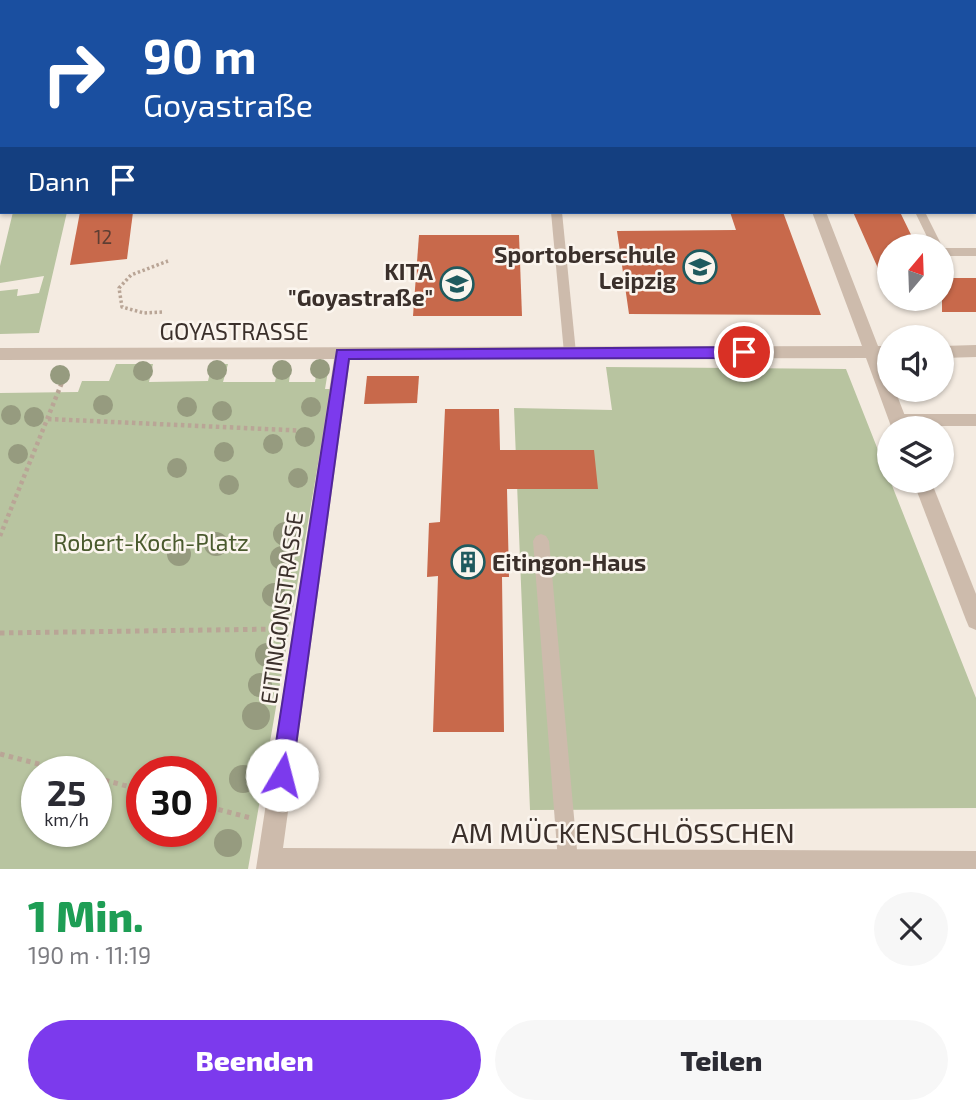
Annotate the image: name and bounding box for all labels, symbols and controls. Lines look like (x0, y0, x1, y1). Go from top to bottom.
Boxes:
text: 90 m (143, 25, 257, 84)
icon: right (28, 28, 119, 119)
text: Goyastraße (143, 85, 313, 123)
icon: arrive (104, 161, 142, 199)
text: Dann (28, 165, 90, 196)
house number: 12 (94, 225, 112, 248)
north arrow (877, 234, 954, 312)
map controls (877, 234, 954, 493)
place label: Sportoberschule Leipzig (494, 240, 677, 294)
school or university icon: Sportoberschule Leipzig (681, 248, 719, 286)
place label: KITA "Goyastraße" (288, 257, 433, 311)
school or university icon: KITA "Goyastraße" (438, 265, 476, 303)
street label: GOYASTRASSE (159, 317, 309, 345)
pin (714, 322, 774, 382)
button: sound (877, 325, 954, 402)
icon: arrive (725, 333, 763, 371)
button: layers (877, 416, 954, 493)
street label: EITINGONSTRASSE (254, 510, 308, 706)
park label: Robert-Koch-Platz (53, 528, 249, 556)
building icon: Eitingon-Haus (449, 543, 487, 581)
place label: Eitingon-Haus (492, 548, 646, 576)
position arrow (245, 738, 319, 812)
speed limit sign: 30 (126, 756, 217, 847)
text: 25 (47, 771, 86, 813)
text: km/h (44, 808, 89, 830)
street label: AM MÜCKENSCHLÖSSCHEN (451, 815, 795, 849)
text: 1 Min. (28, 890, 144, 940)
button: close (874, 892, 948, 966)
text: 190 m · 11:19 (28, 941, 151, 969)
button: Beenden (28, 1020, 481, 1100)
button: Teilen (495, 1020, 948, 1100)

